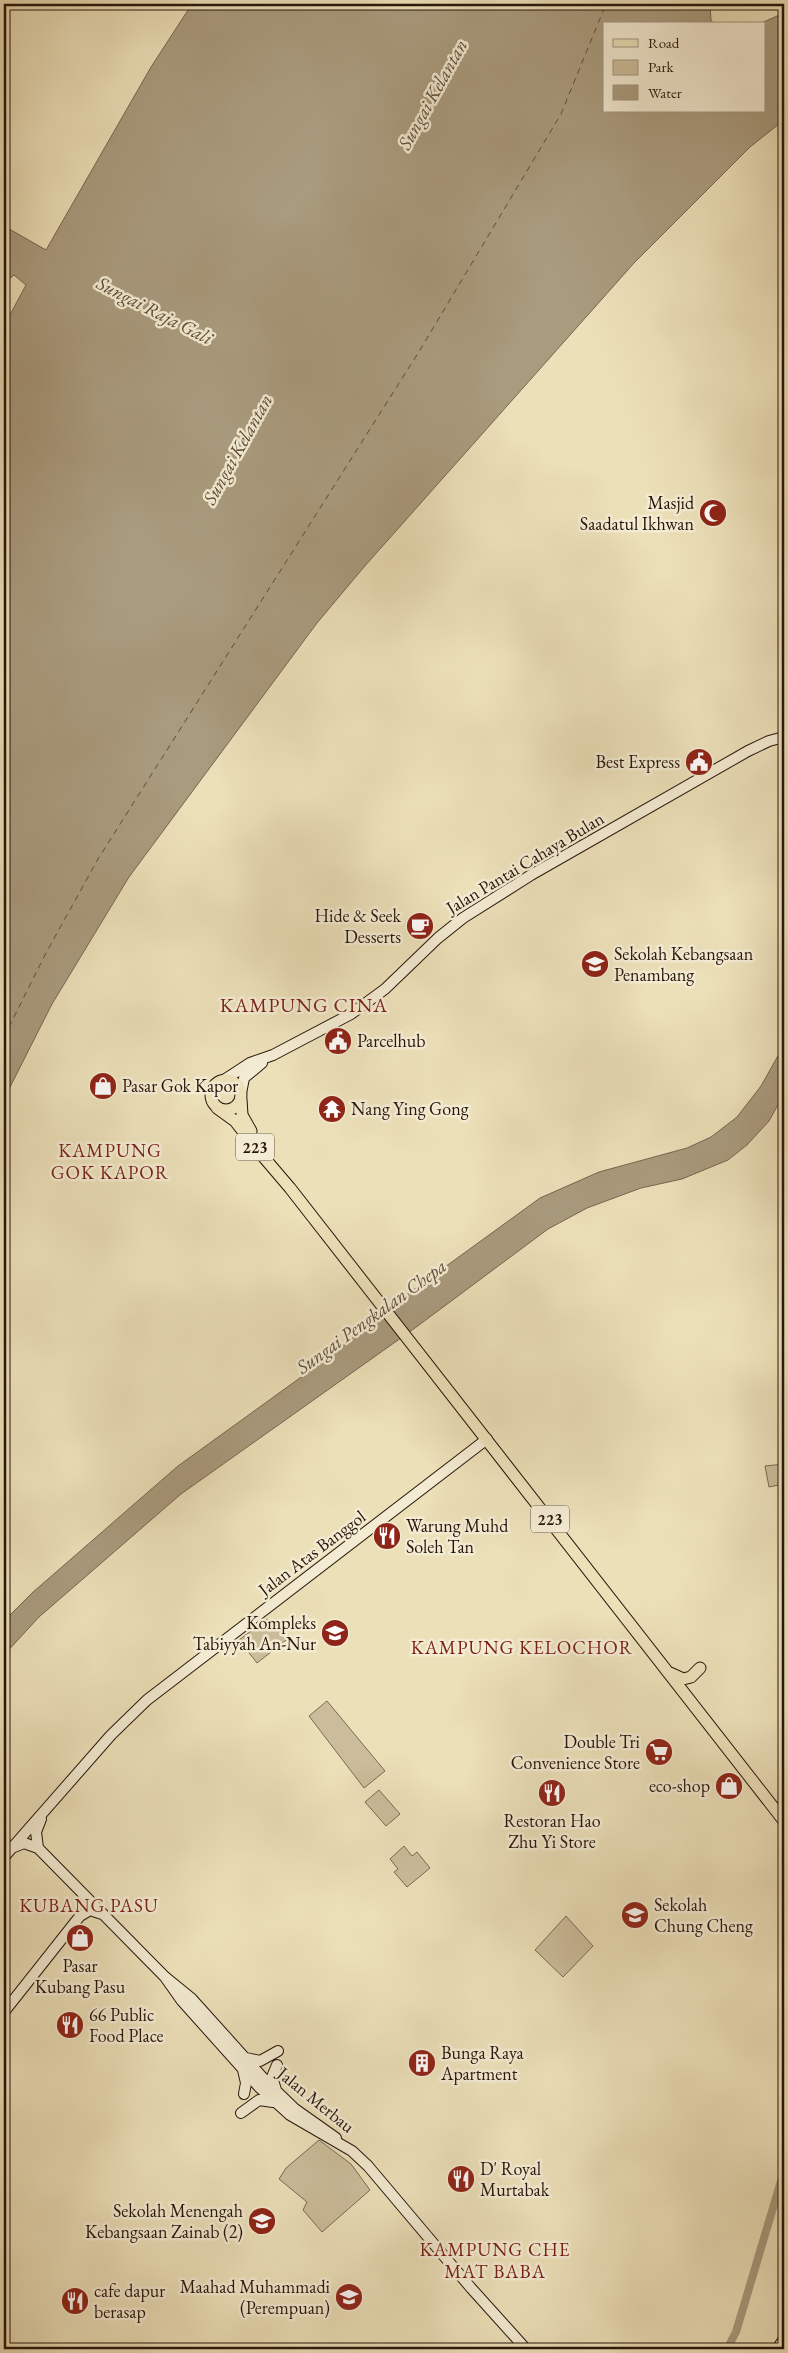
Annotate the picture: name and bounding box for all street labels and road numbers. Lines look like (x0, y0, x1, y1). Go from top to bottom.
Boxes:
street label: Jalan Pantai Cahaya Bulan (440, 806, 608, 920)
road number: 223 (236, 1134, 274, 1160)
street label: Jalan Atas Banggol (252, 1505, 370, 1602)
road number: 223 (531, 1506, 569, 1532)
street label: Jalan Merbau (272, 2060, 360, 2138)

